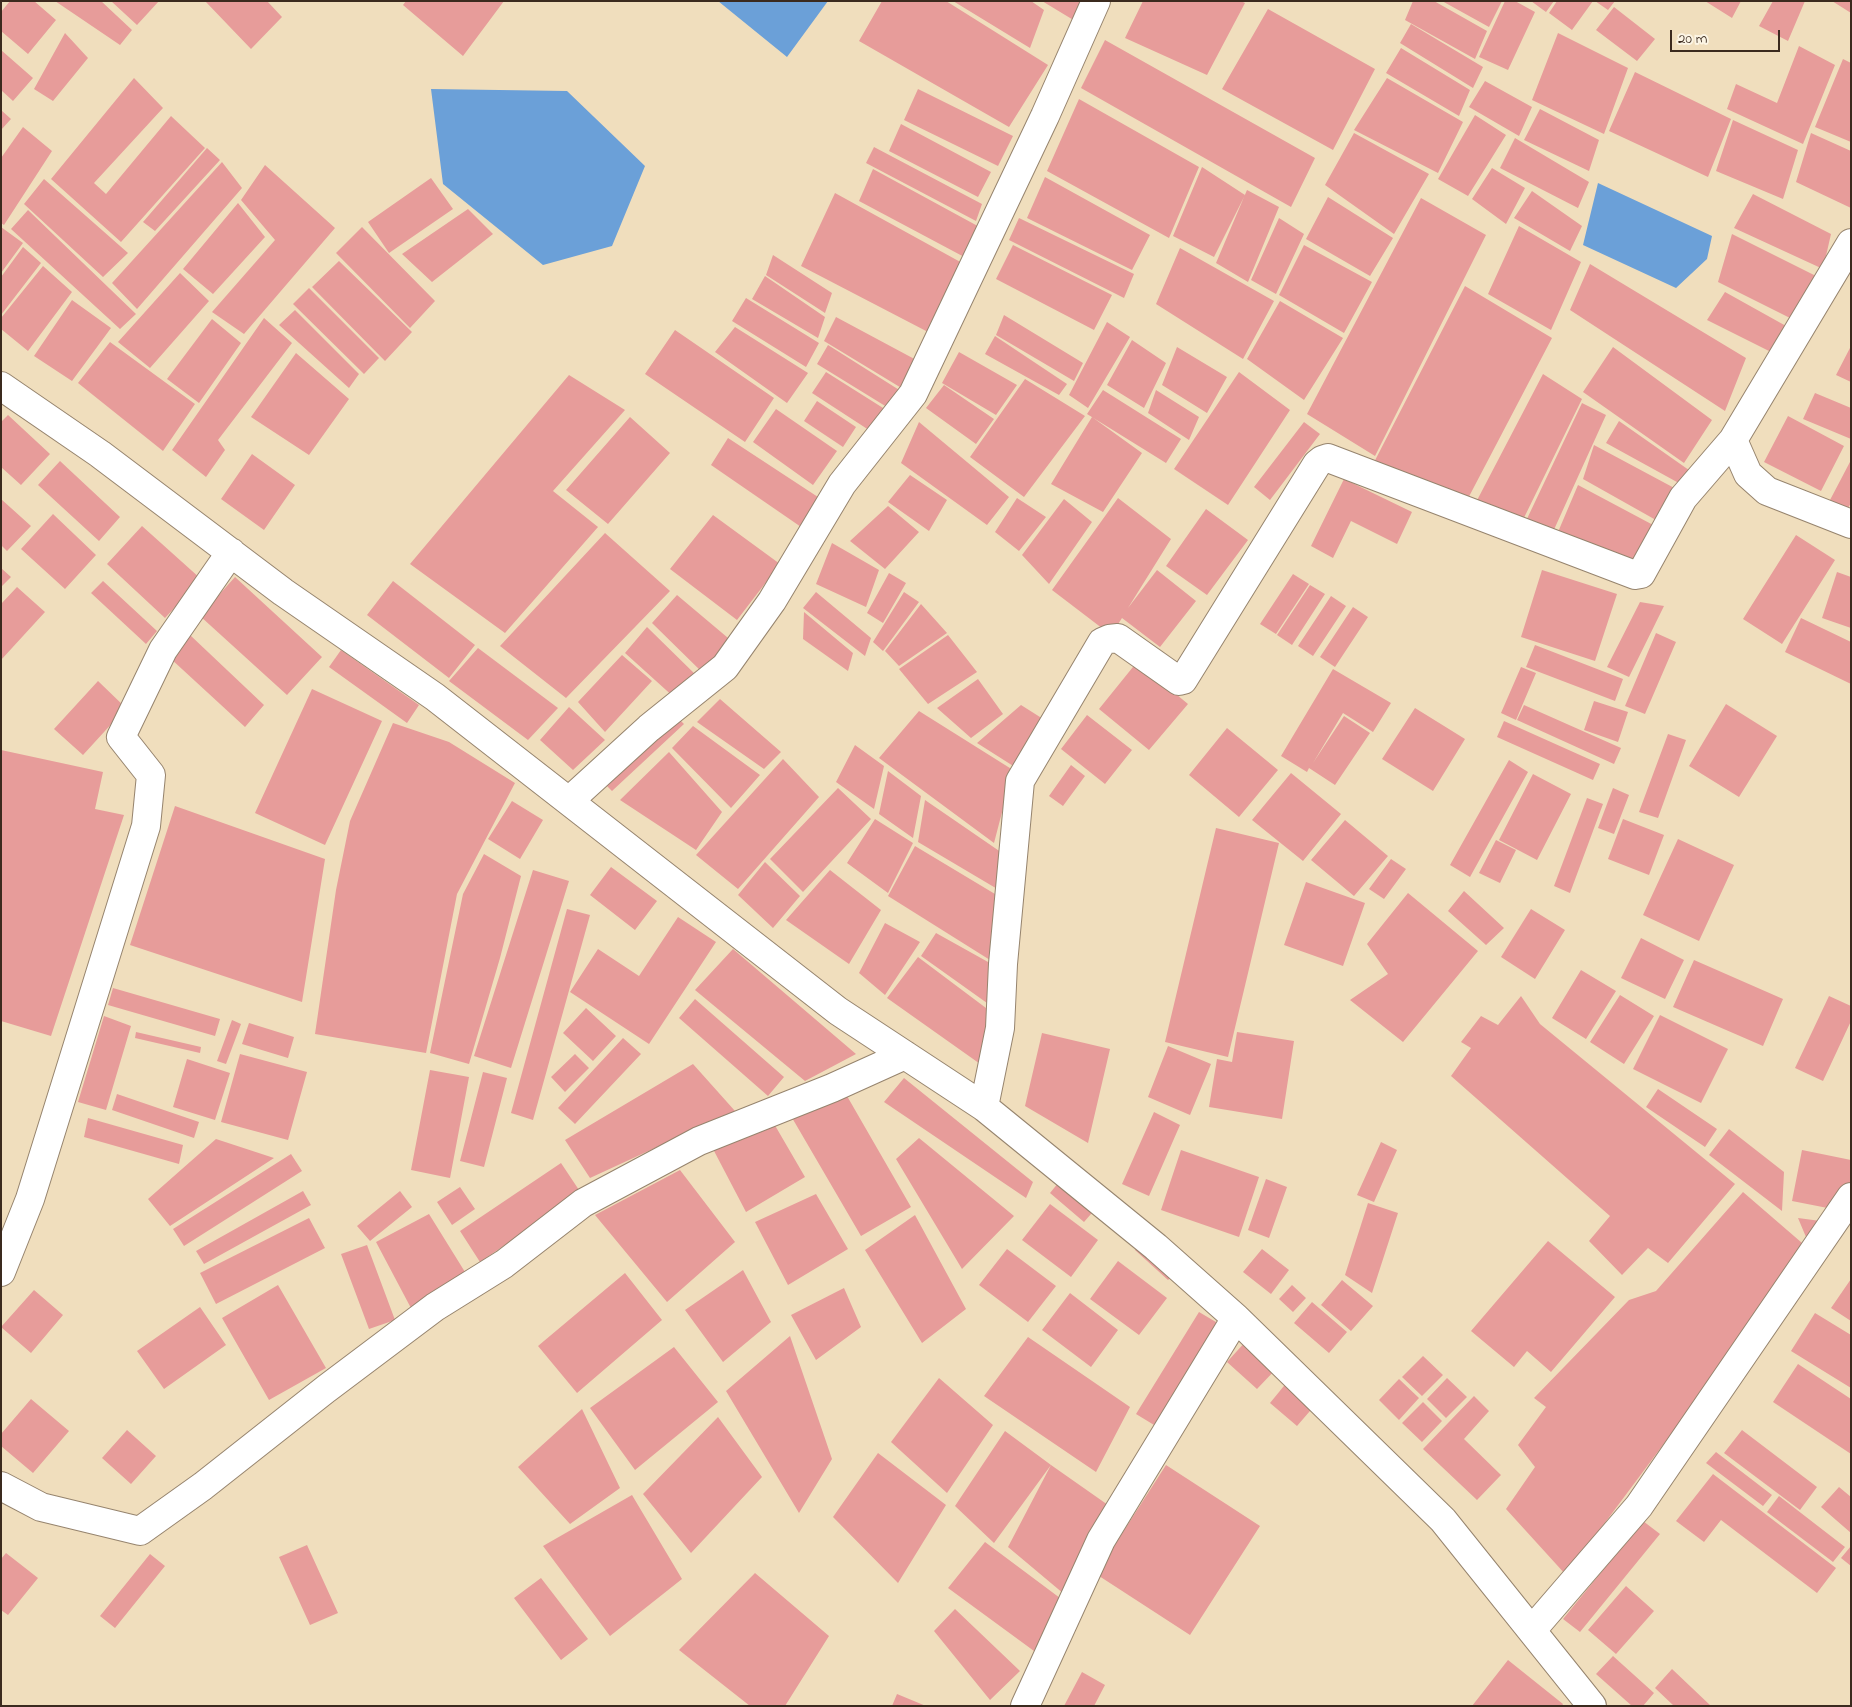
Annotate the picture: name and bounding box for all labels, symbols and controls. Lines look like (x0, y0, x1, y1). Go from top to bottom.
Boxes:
scale bar (1672, 20, 1782, 52)
text: 20 m (1678, 28, 1707, 50)

